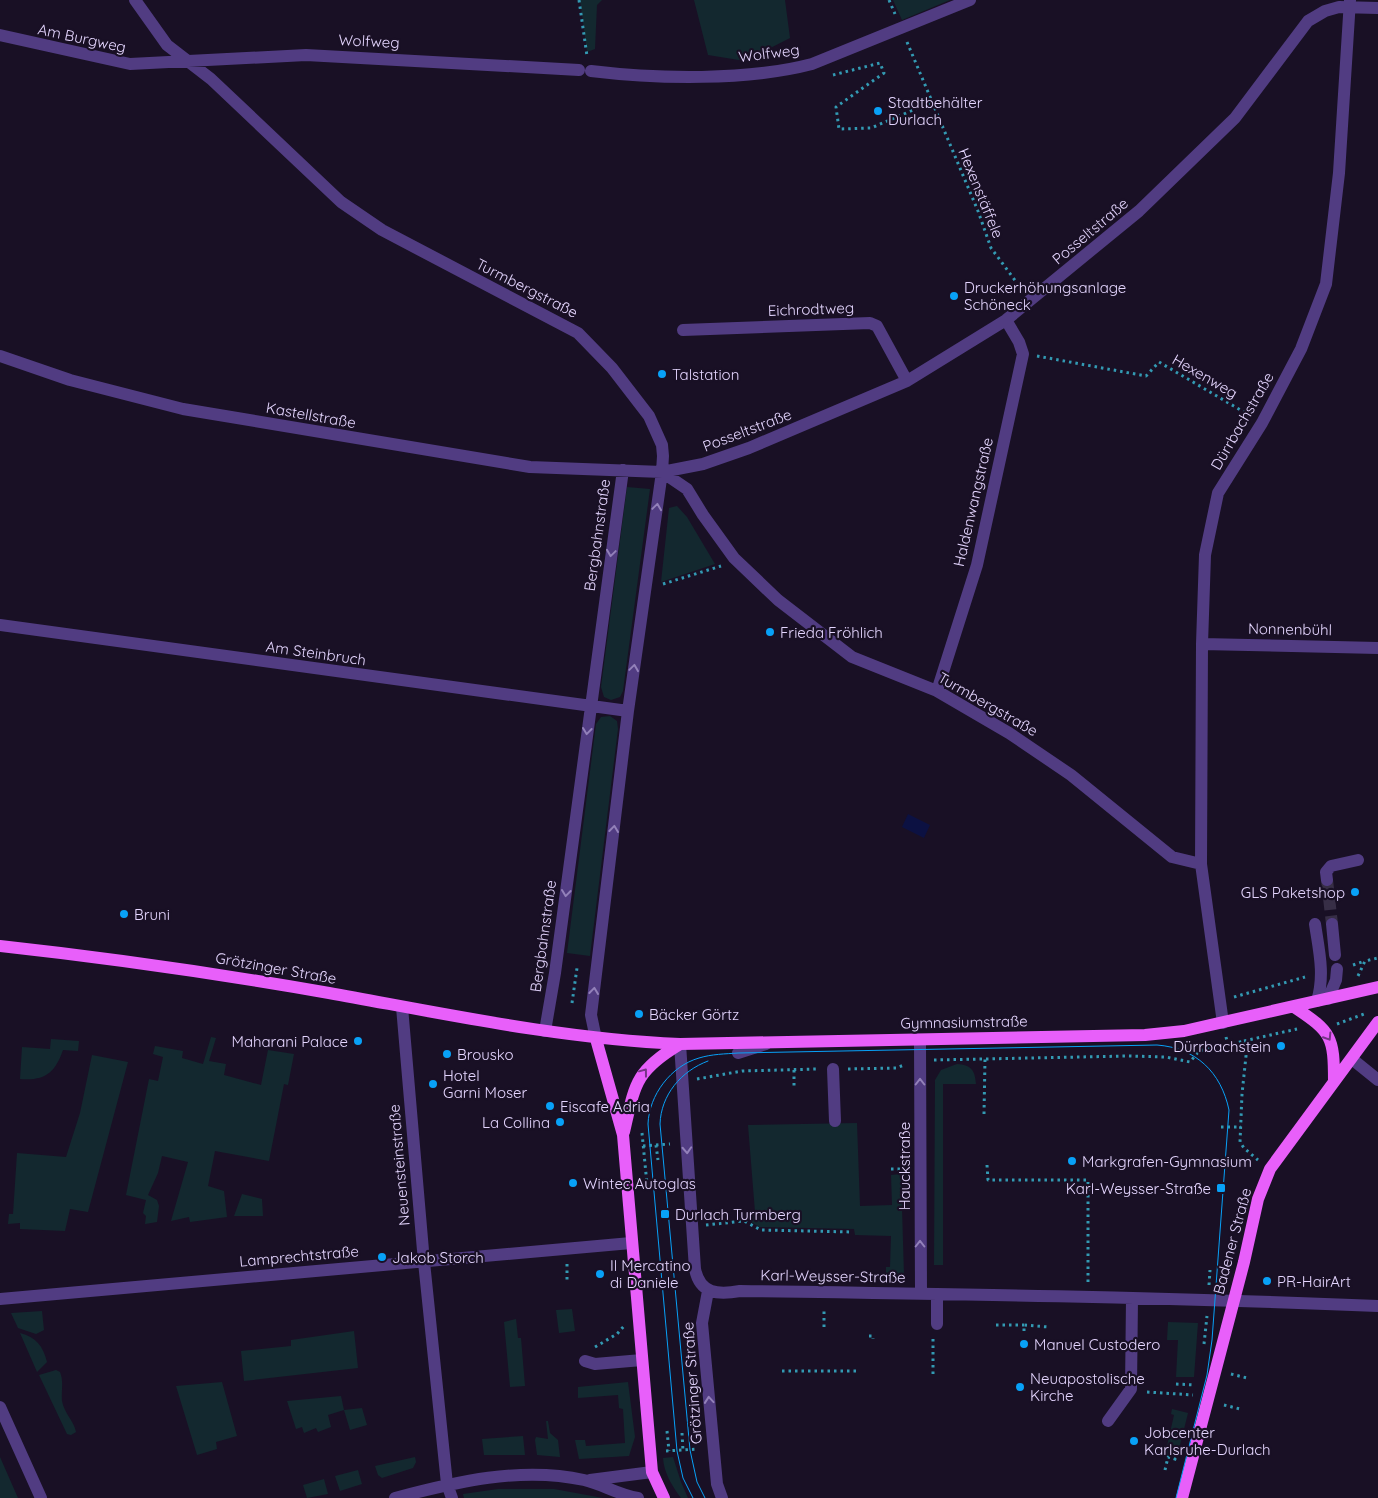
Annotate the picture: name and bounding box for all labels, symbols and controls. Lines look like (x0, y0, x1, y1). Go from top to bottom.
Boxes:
street label: Am Burgweg (36, 19, 128, 57)
street label: Wolfweg (338, 30, 400, 52)
street label: Wolfweg (737, 40, 801, 66)
place label: Stadtbehälter Durlach (888, 93, 983, 129)
marker: Stadtbehälter Durlach (872, 105, 884, 117)
street label: Hexenstäffele (954, 145, 1008, 241)
street label: Posseltstraße (1048, 194, 1132, 268)
street label: Turmbergstraße (473, 254, 581, 322)
place label: Druckerhöhungsanlage Schöneck (964, 278, 1126, 314)
marker: Druckerhöhungsanlage Schöneck (948, 290, 960, 302)
street label: Eichrodtweg (768, 298, 854, 320)
street label: Hexenweg (1169, 350, 1241, 402)
place label: Talstation (672, 365, 739, 384)
marker: Talstation (656, 368, 668, 380)
street label: Dürrbachstraße (1206, 369, 1278, 473)
street label: Kastellstraße (265, 398, 357, 432)
street label: Posseltstraße (700, 404, 794, 456)
street label: Haldenwangstraße (949, 436, 997, 568)
street label: Bergbahnstraße (580, 478, 614, 592)
one-way arrow (651, 503, 662, 511)
one-way arrow (606, 549, 617, 557)
street label: Nonnenbühl (1248, 619, 1332, 639)
place label: Frieda Fröhlich (780, 623, 883, 642)
marker: Frieda Fröhlich (764, 626, 776, 638)
street label: Am Steinbruch (265, 637, 367, 669)
one-way arrow (629, 664, 639, 672)
street label: Turmbergstraße (935, 668, 1041, 740)
one-way arrow (582, 728, 593, 736)
one-way arrow (608, 825, 619, 833)
street label: Bergbahnstraße (526, 879, 560, 993)
place label: GLS Paketshop (1241, 883, 1345, 902)
marker: GLS Paketshop (1349, 886, 1361, 898)
one-way arrow (561, 889, 572, 897)
place label: Bruni (134, 905, 170, 924)
marker: Bruni (118, 908, 130, 920)
street label: Grötzinger Straße (214, 948, 338, 988)
one-way arrow (588, 986, 599, 994)
place label: Bäcker Görtz (649, 1005, 739, 1024)
marker: Bäcker Görtz (633, 1008, 645, 1020)
street label: Gymnasiumstraße (900, 1011, 1028, 1033)
place label: Maharani Palace (231, 1032, 348, 1051)
one-way arrow (1321, 1032, 1331, 1041)
marker: Maharani Palace (352, 1035, 364, 1047)
place label: Dürrbachstein (1173, 1037, 1271, 1056)
marker: Dürrbachstein (1275, 1040, 1287, 1052)
place label: Brousko (457, 1045, 514, 1064)
marker: Brousko (441, 1048, 453, 1060)
place label: Hotel Garni Moser (443, 1066, 527, 1102)
one-way arrow (638, 1069, 646, 1078)
marker: Hotel Garni Moser (427, 1078, 439, 1090)
one-way arrow (915, 1078, 925, 1086)
place label: Eiscafe Adria (560, 1097, 650, 1116)
marker: Eiscafe Adria (544, 1100, 556, 1112)
street label: Neuensteinstraße (384, 1103, 414, 1227)
place label: La Collina (482, 1113, 550, 1132)
marker: La Collina (554, 1116, 566, 1128)
street label: Hauckstraße (895, 1122, 914, 1210)
one-way arrow (682, 1147, 693, 1155)
place label: Markgrafen-Gymnasium (1082, 1152, 1252, 1171)
marker: Markgrafen-Gymnasium (1066, 1155, 1078, 1167)
place label: Wintec Autoglas (583, 1174, 696, 1193)
marker: Wintec Autoglas (567, 1177, 579, 1189)
place label: Karl-Weysser-Straße (1066, 1179, 1211, 1198)
marker: Karl-Weysser-Straße (1215, 1182, 1227, 1194)
street label: Badener Straße (1209, 1186, 1255, 1296)
place label: Durlach Turmberg (675, 1205, 801, 1224)
marker: Durlach Turmberg (659, 1208, 671, 1220)
one-way arrow (915, 1240, 925, 1248)
street label: Lamprechtstraße (238, 1241, 360, 1271)
place label: Jakob Storch (392, 1248, 484, 1267)
marker: Jakob Storch (376, 1251, 388, 1263)
place label: Il Mercatino di Daniele (610, 1256, 691, 1292)
street label: Karl-Weysser-Straße (760, 1265, 906, 1287)
marker: Il Mercatino di Daniele (594, 1268, 606, 1280)
place label: PR-HairArt (1277, 1272, 1351, 1291)
marker: PR-HairArt (1261, 1275, 1273, 1287)
street label: Grötzinger Straße (678, 1321, 706, 1445)
place label: Manuel Custodero (1034, 1335, 1160, 1354)
marker: Manuel Custodero (1018, 1338, 1030, 1350)
place label: Neuapostolische Kirche (1030, 1369, 1145, 1405)
marker: Neuapostolische Kirche (1014, 1381, 1026, 1393)
one-way arrow (704, 1395, 715, 1403)
place label: Jobcenter Karlsruhe-Durlach (1144, 1423, 1271, 1459)
marker: Jobcenter Karlsruhe-Durlach (1128, 1435, 1140, 1447)

